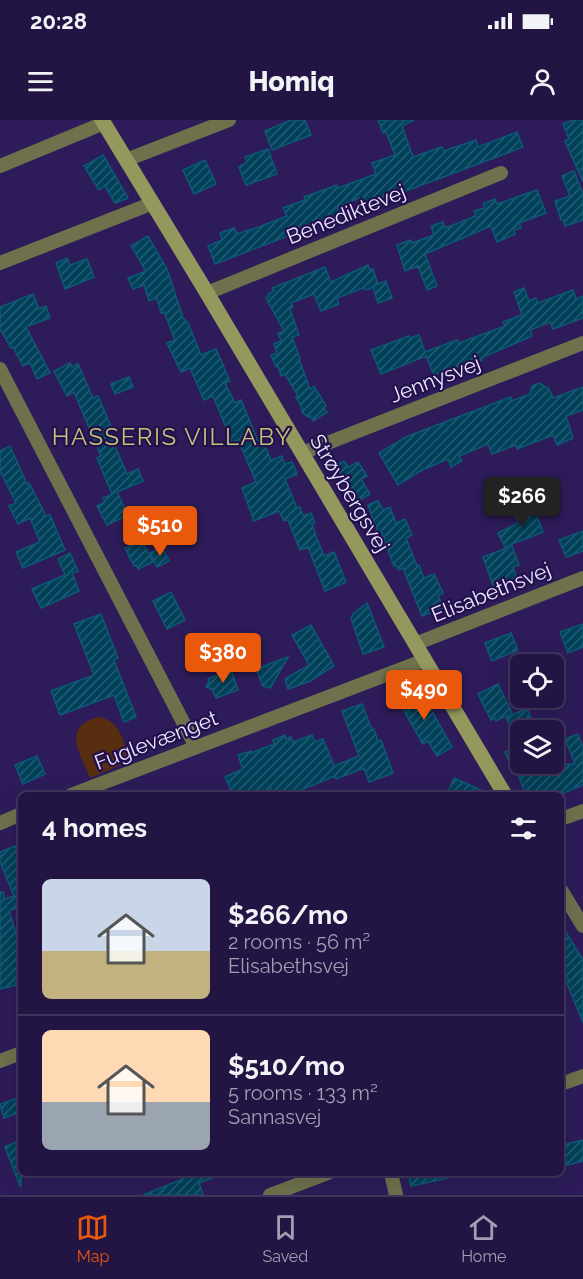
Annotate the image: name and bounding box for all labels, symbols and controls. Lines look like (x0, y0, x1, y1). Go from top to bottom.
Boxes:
text: 20:28 (30, 8, 87, 34)
icon: menu (24, 65, 57, 98)
icon: person (526, 65, 559, 98)
text: Homiq (248, 66, 335, 97)
street label: Benediktevej (283, 179, 409, 249)
street label: Jennysvej (386, 350, 484, 408)
district label: HASSERIS VILLABY (52, 422, 292, 451)
street label: Strøybergsvej (305, 429, 395, 557)
pin: $266 (486, 477, 558, 528)
text: $266 (498, 484, 546, 508)
pin: $510 (124, 506, 196, 557)
text: $510 (137, 513, 183, 537)
street label: Elisabethsvej (427, 557, 555, 627)
pin: $380 (187, 633, 259, 684)
text: $380 (199, 640, 247, 664)
map controls (510, 654, 564, 774)
button: locate (510, 654, 564, 708)
pin: $490 (388, 670, 460, 721)
text: $490 (400, 677, 448, 701)
street label: Fuglevænget (91, 705, 221, 775)
button: layers (510, 720, 564, 774)
icon: filters (507, 812, 540, 845)
text: 4 homes (42, 813, 147, 843)
text: $266/mo (228, 900, 348, 930)
icon: home (90, 903, 162, 975)
text: 2 rooms · 56 m² (228, 930, 370, 954)
text: Elisabethsvej (228, 954, 349, 978)
text: $510/mo (228, 1051, 345, 1081)
icon: home (90, 1054, 162, 1126)
text: 5 rooms · 133 m² (228, 1081, 378, 1105)
text: Sannasvej (228, 1105, 321, 1129)
tab: Map (76, 1211, 109, 1266)
tab: Saved (262, 1211, 308, 1266)
tab: Home (461, 1211, 506, 1266)

